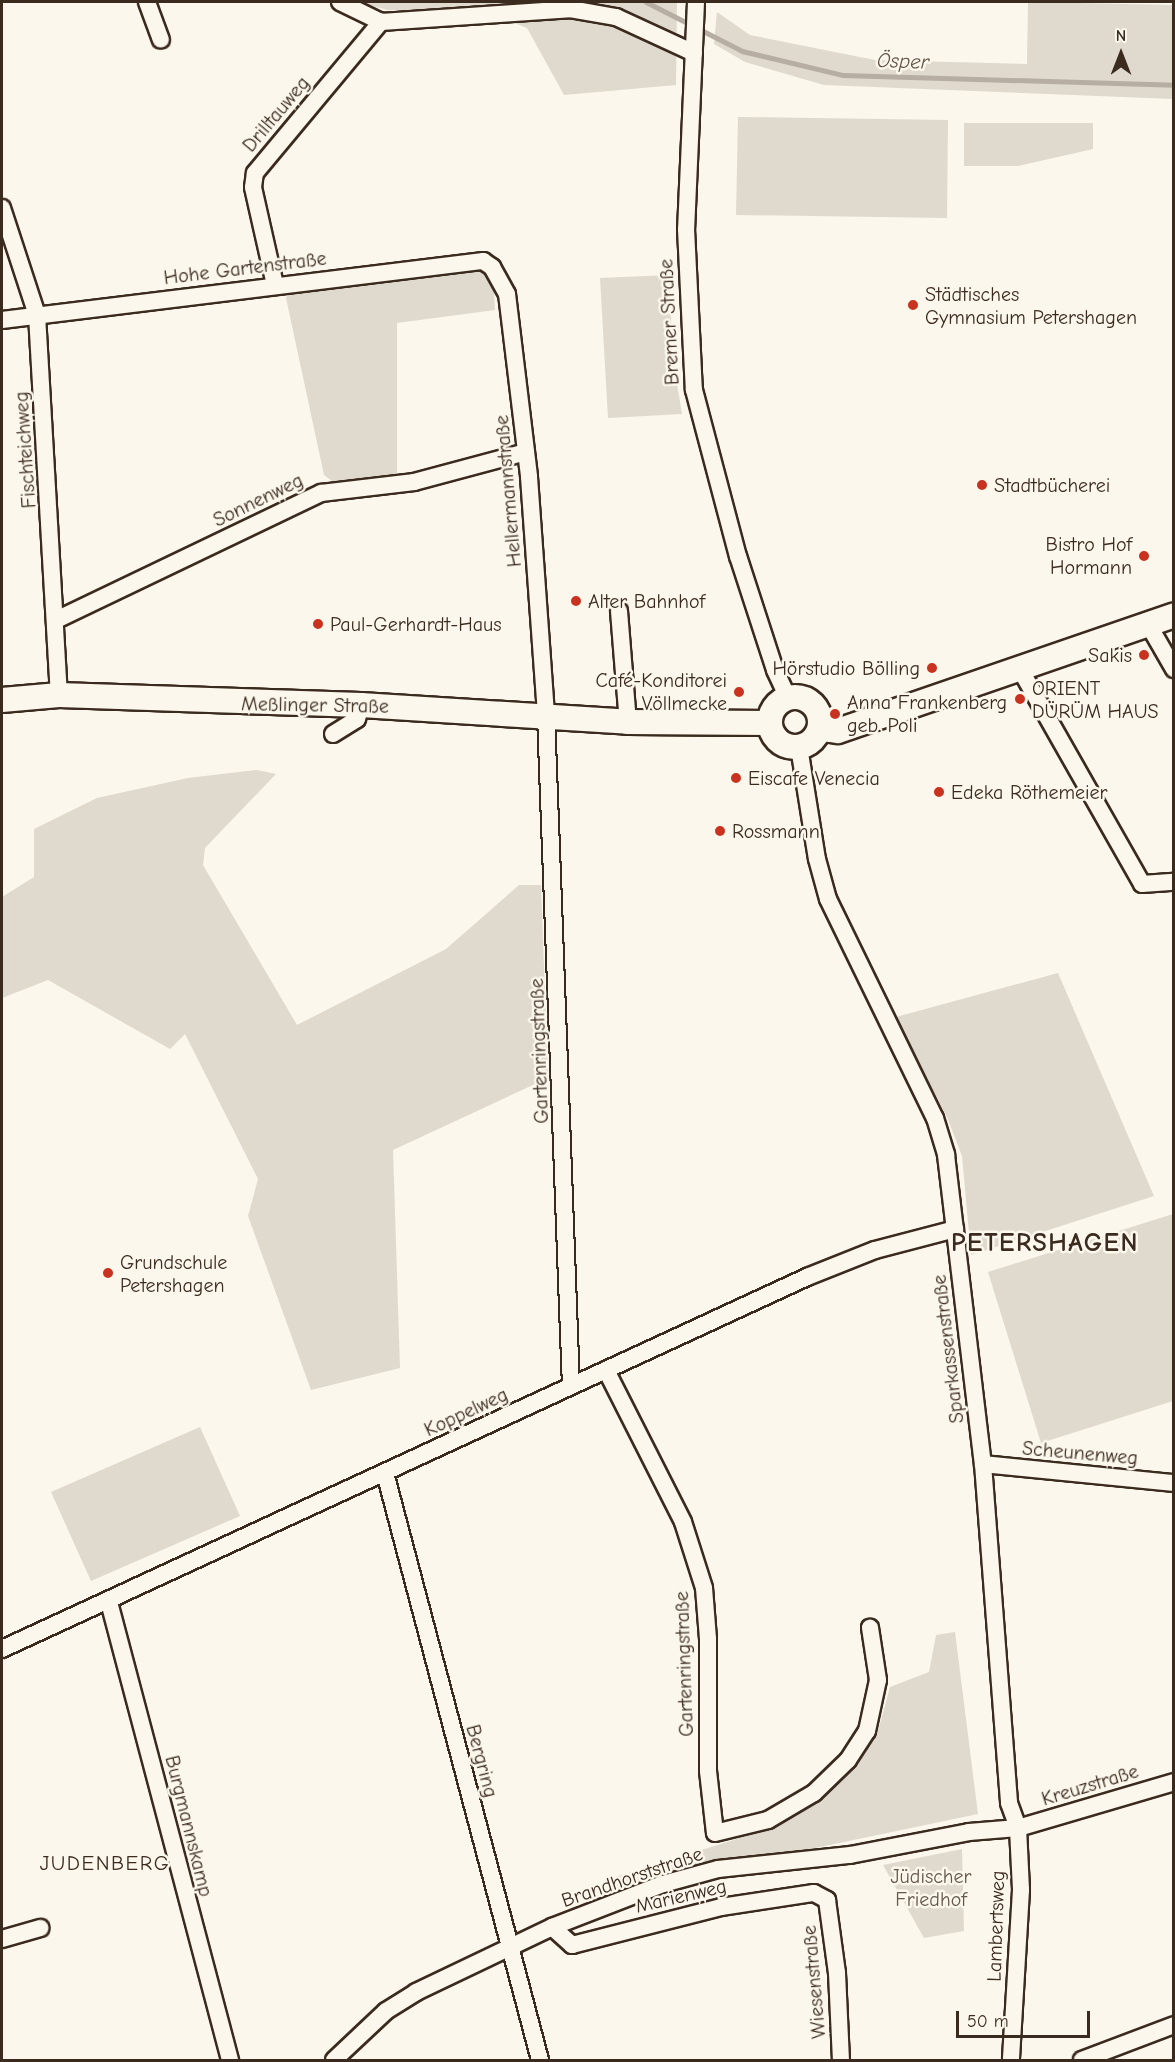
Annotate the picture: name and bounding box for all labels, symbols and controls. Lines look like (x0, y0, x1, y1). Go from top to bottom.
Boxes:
north arrow (1091, 24, 1151, 84)
text: N (1116, 27, 1126, 45)
water label: Ösper (876, 47, 930, 75)
street label: Drilltauweg (237, 71, 315, 157)
street label: Hohe Gartenstraße (162, 246, 328, 290)
street label: Bremer Straße (654, 258, 684, 386)
place label: Städtisches Gymnasium Petershagen (925, 282, 1137, 329)
marker: Städtisches Gymnasium Petershagen (906, 298, 920, 312)
street label: Fischteichweg (9, 391, 41, 509)
street label: Hellermannstraße (489, 414, 527, 568)
street label: Sonnenweg (209, 468, 307, 532)
place label: Stadtbücherei (994, 473, 1110, 497)
marker: Stadtbücherei (975, 478, 989, 492)
place label: Bistro Hof Hormann (1046, 532, 1132, 579)
marker: Bistro Hof Hormann (1137, 549, 1151, 563)
place label: Alter Bahnhof (588, 589, 705, 613)
marker: Alter Bahnhof (569, 594, 583, 608)
place label: Paul-Gerhardt-Haus (330, 612, 502, 636)
marker: Paul-Gerhardt-Haus (311, 617, 325, 631)
place label: Sakis (1088, 643, 1132, 667)
marker: Sakis (1137, 648, 1151, 662)
place label: Hörstudio Bölling (772, 656, 920, 680)
marker: Hörstudio Bölling (925, 661, 939, 675)
place label: Café-Konditorei Völlmecke (596, 668, 727, 715)
place label: ORIENT DÜRÜM HAUS (1032, 676, 1159, 723)
marker: Café-Konditorei Völlmecke (732, 685, 746, 699)
place label: Anna Frankenberg geb. Poli (847, 690, 1007, 737)
street label: Meßlinger Straße (241, 692, 389, 718)
marker: ORIENT DÜRÜM HAUS (1013, 692, 1027, 706)
marker: Anna Frankenberg geb. Poli (828, 707, 842, 721)
place label: Eiscafe Venecia (748, 766, 880, 790)
marker: Eiscafe Venecia (729, 771, 743, 785)
place label: Edeka Röthemeier (951, 780, 1108, 804)
marker: Edeka Röthemeier (932, 785, 946, 799)
place label: Rossmann (732, 819, 820, 843)
marker: Rossmann (713, 824, 727, 838)
street label: Gartenringstraße (524, 978, 554, 1124)
district label: PETERSHAGEN (951, 1228, 1139, 1260)
place label: Grundschule Petershagen (120, 1250, 227, 1297)
marker: Grundschule Petershagen (101, 1266, 115, 1280)
street label: Sparkassenstraße (927, 1273, 969, 1425)
street label: Koppelweg (420, 1382, 512, 1442)
street label: Scheunenweg (1021, 1436, 1139, 1470)
street label: Gartenringstraße (669, 1591, 699, 1737)
street label: Bergring (461, 1722, 503, 1800)
street label: Burgmannskamp (160, 1753, 218, 1899)
street label: Kreuzstraße (1039, 1759, 1141, 1811)
street label: Brandhorststraße (558, 1842, 706, 1912)
district label: JUDENBERG (40, 1850, 170, 1876)
park label: Jüdischer Friedhof (890, 1864, 972, 1911)
street label: Lambertsweg (982, 1870, 1010, 1982)
street label: Marienweg (633, 1874, 729, 1918)
street label: Wiesenstraße (797, 1924, 831, 2040)
scale bar (959, 1999, 1092, 2037)
text: 50 m (967, 2011, 1009, 2032)

